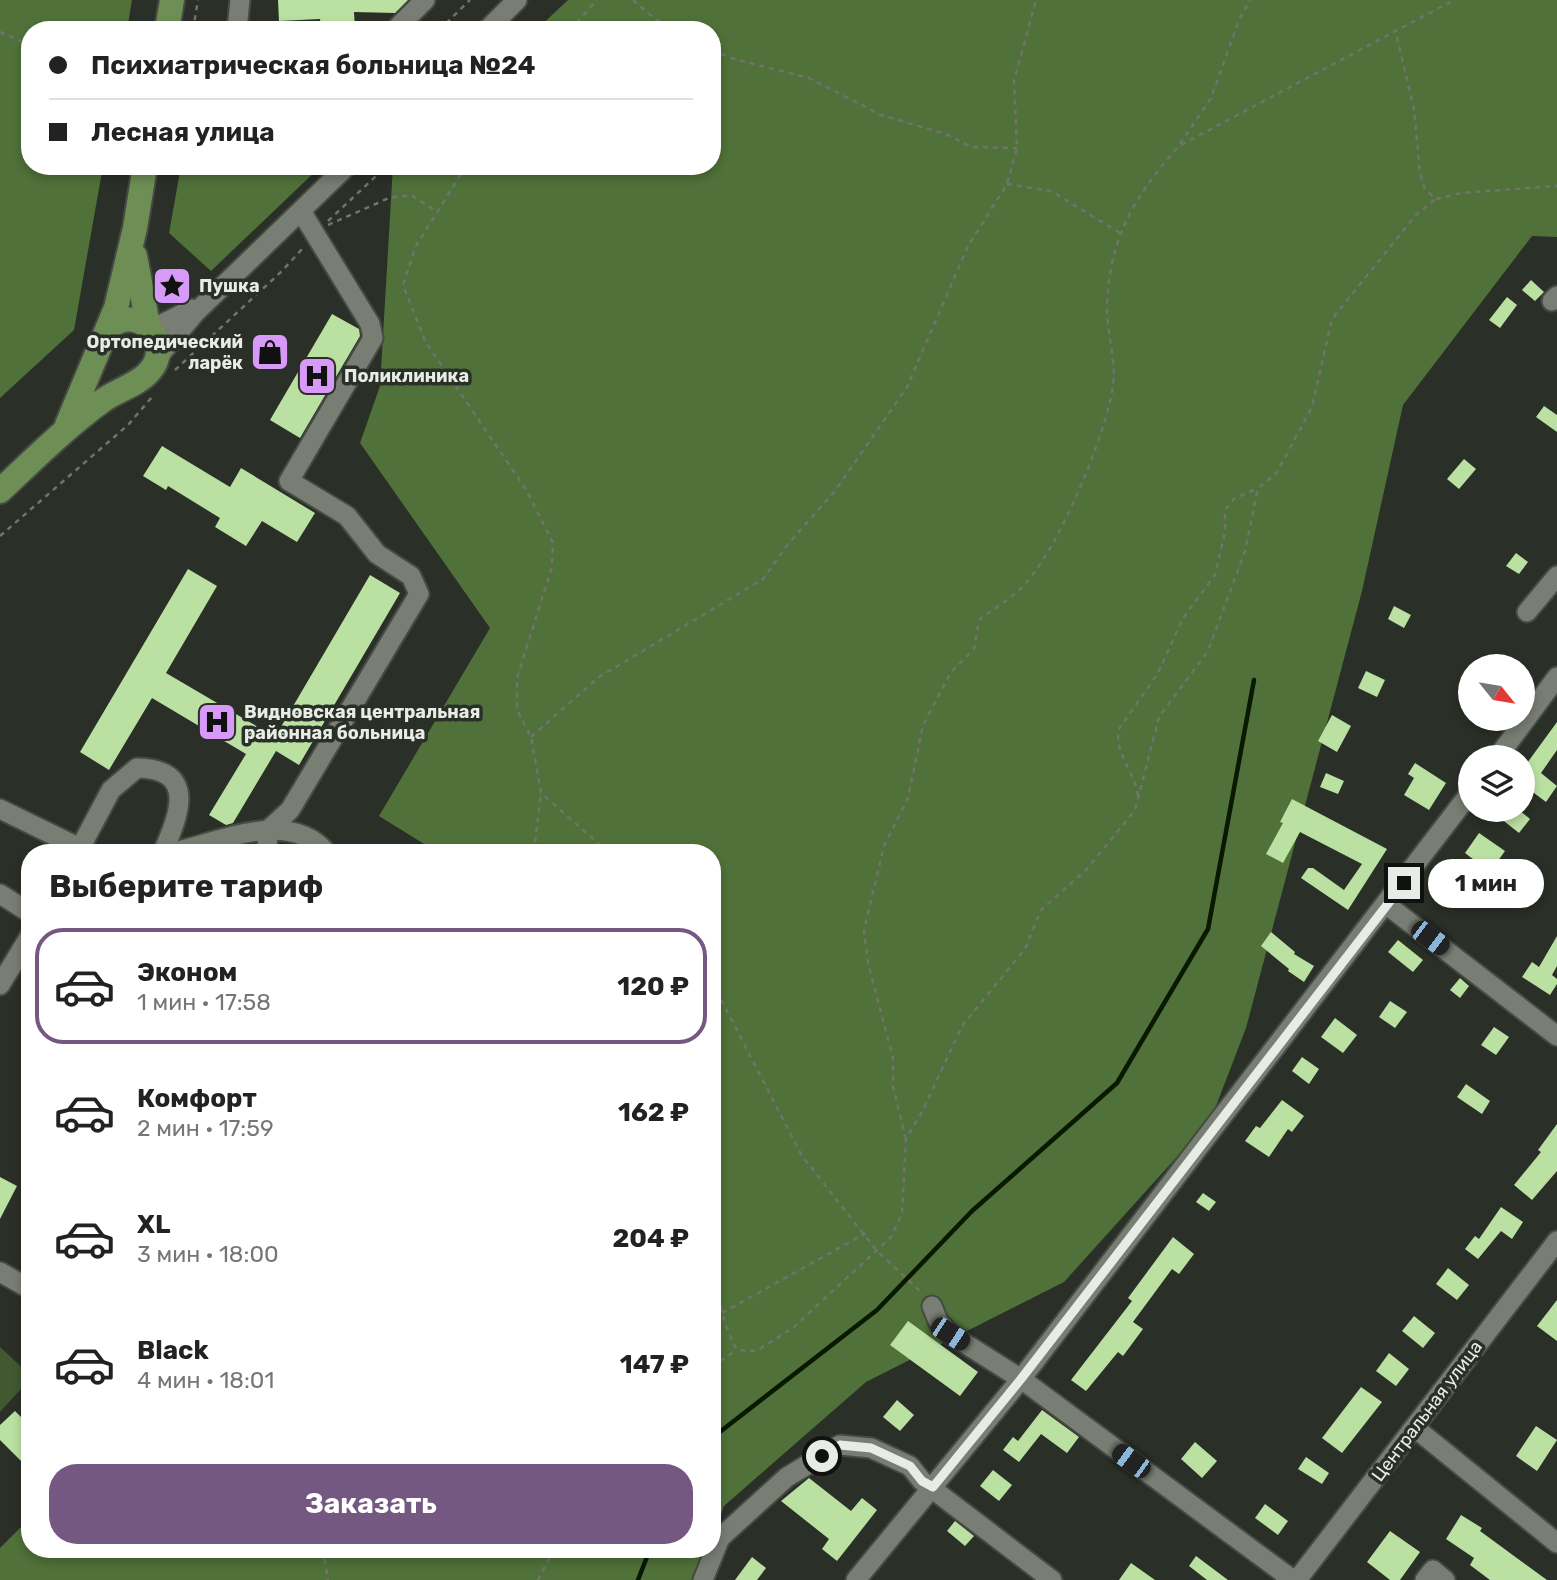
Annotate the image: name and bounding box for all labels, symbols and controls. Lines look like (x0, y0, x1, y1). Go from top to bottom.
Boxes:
text: Психиатрическая больница №24 (91, 50, 535, 81)
text: Лесная улица (91, 117, 275, 148)
place icon: Пушка (151, 265, 193, 307)
place label: Пушка (199, 275, 260, 297)
place label: Ортопедический ларёк (87, 331, 243, 374)
shop icon: Ортопедический ларёк (249, 331, 291, 373)
hospital icon: Поликлиника (296, 355, 338, 397)
place label: Поликлиника (344, 365, 469, 387)
north arrow (1458, 654, 1535, 732)
map controls (1458, 654, 1535, 822)
hospital icon: Видновская центральная районная больница (196, 701, 238, 743)
place label: Видновская центральная районная больница (244, 701, 480, 744)
button: layers (1458, 745, 1535, 822)
callout: 1 мин (1428, 858, 1544, 908)
text: Выберите тариф (49, 867, 323, 905)
route end (1388, 867, 1420, 899)
text: 1 мин (1455, 869, 1517, 897)
car (1407, 917, 1454, 959)
icon: car (53, 955, 116, 1018)
text: Эконом (137, 957, 237, 988)
text: 120 ₽ (617, 971, 689, 1002)
text: 1 мин · 17:58 (137, 988, 271, 1016)
icon: car (53, 1081, 116, 1144)
text: Комфорт (137, 1083, 257, 1114)
text: 162 ₽ (618, 1097, 689, 1128)
text: 2 мин · 17:59 (137, 1114, 274, 1142)
icon: car (53, 1207, 116, 1270)
text: XL (137, 1209, 170, 1240)
text: 204 ₽ (612, 1223, 689, 1254)
text: 3 мин · 18:00 (137, 1240, 279, 1268)
car (927, 1314, 974, 1354)
icon: car (53, 1333, 116, 1396)
text: Black (137, 1335, 209, 1366)
street label: Центральная улица (1367, 1336, 1487, 1486)
text: 147 ₽ (620, 1349, 689, 1380)
text: 4 мин · 18:01 (137, 1366, 274, 1394)
route start (806, 1440, 838, 1472)
car (1108, 1440, 1155, 1482)
button: Заказать (49, 1464, 693, 1544)

